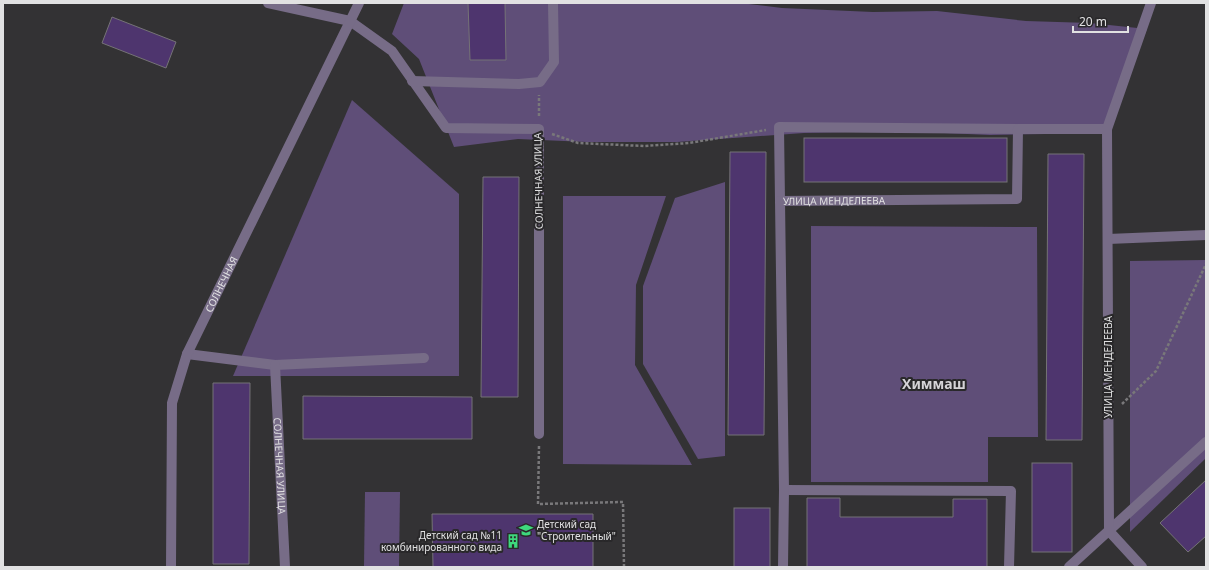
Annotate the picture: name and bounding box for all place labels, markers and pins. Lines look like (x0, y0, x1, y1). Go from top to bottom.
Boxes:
place label: Детский сад "Строительный" (537, 517, 616, 543)
school or university icon: Детский сад "Строительный" (518, 522, 534, 538)
place label: Детский сад №11 комбинированного вида (381, 528, 502, 554)
building icon: Детский сад №11 комбинированного вида (505, 533, 521, 549)

